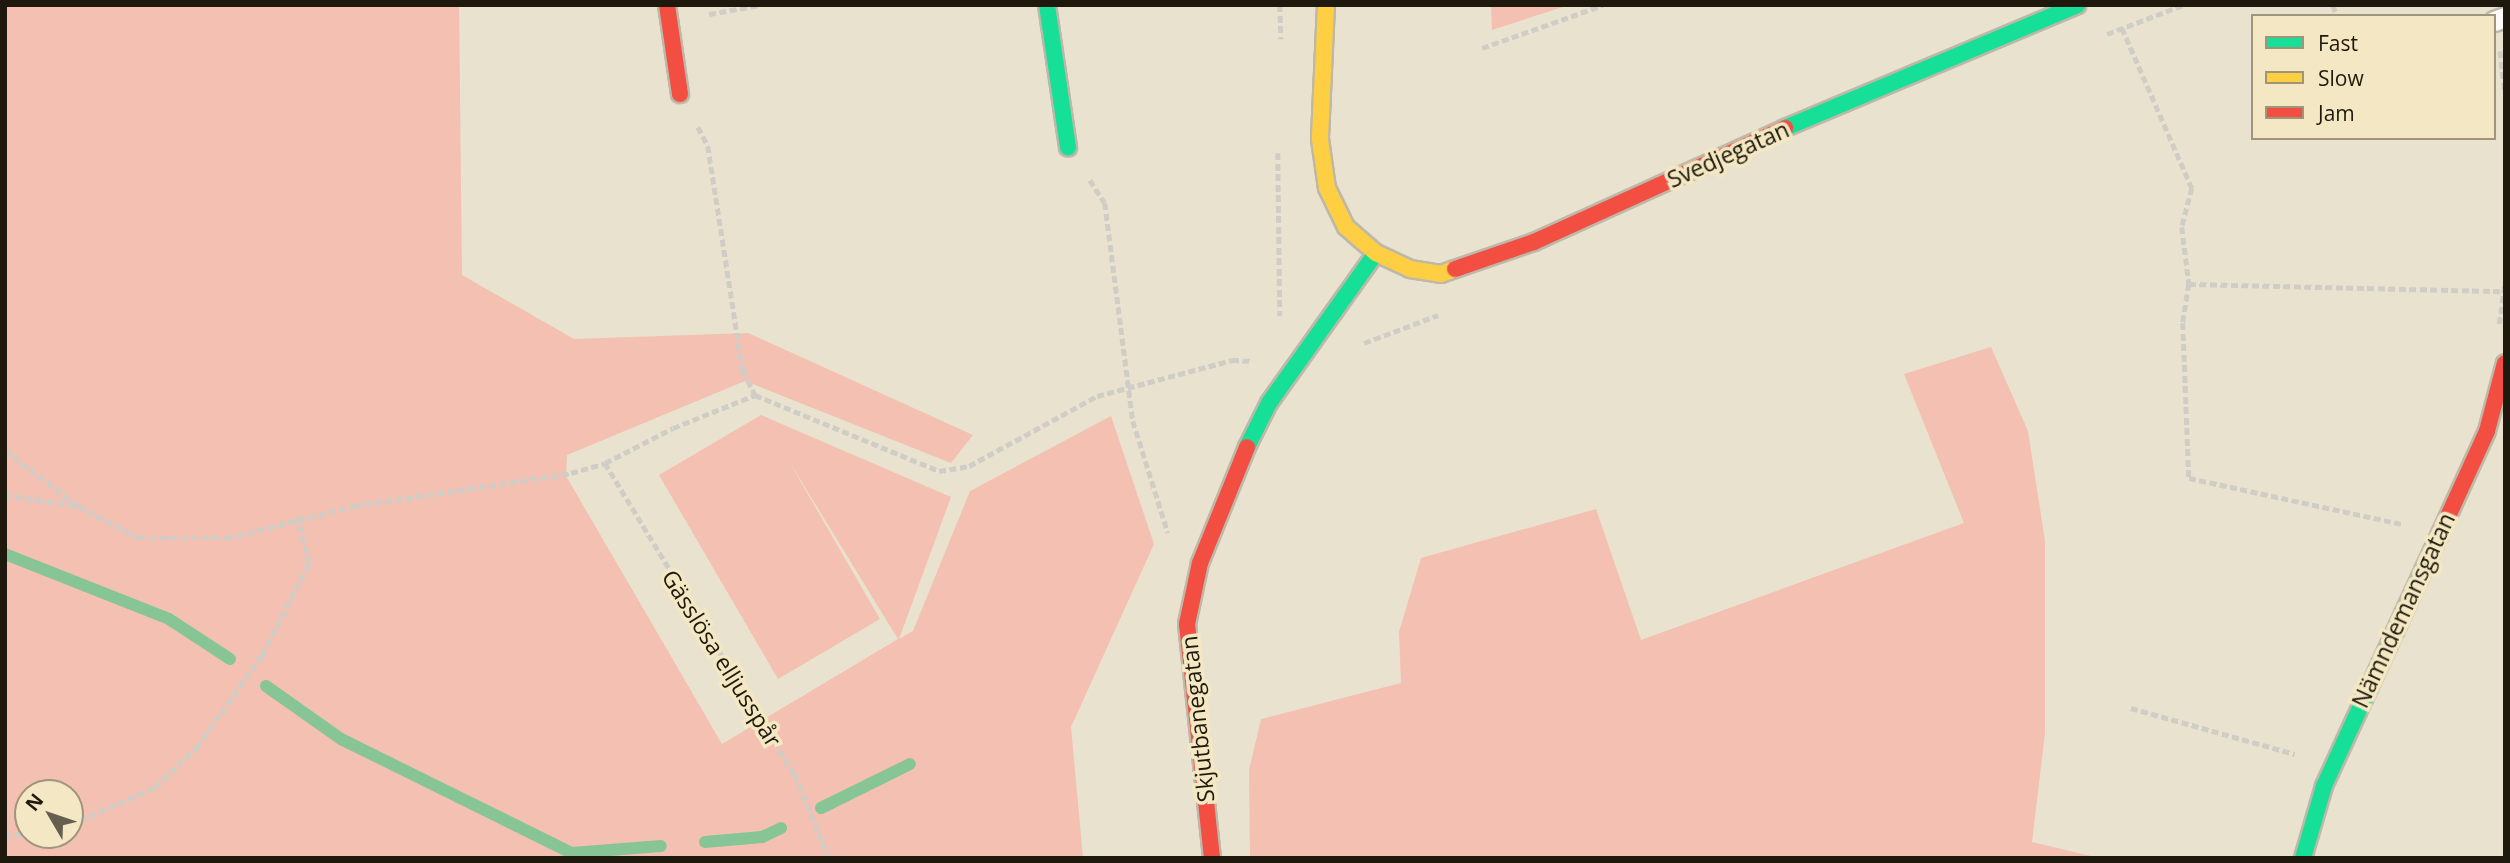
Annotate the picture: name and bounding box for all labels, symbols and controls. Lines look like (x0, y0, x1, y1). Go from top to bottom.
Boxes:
legend (2251, 14, 2496, 140)
text: Fast (2318, 29, 2358, 57)
text: Slow (2318, 64, 2364, 92)
text: Jam (2318, 99, 2355, 127)
street label: Svedjegatan (1663, 115, 1793, 193)
street label: Nämndemansgatan (2346, 508, 2460, 712)
street label: Gässlösa elljusspår (656, 564, 788, 752)
street label: Skjutbanegatan (1175, 634, 1219, 804)
north arrow (14, 779, 84, 849)
text: N (19, 788, 49, 816)

